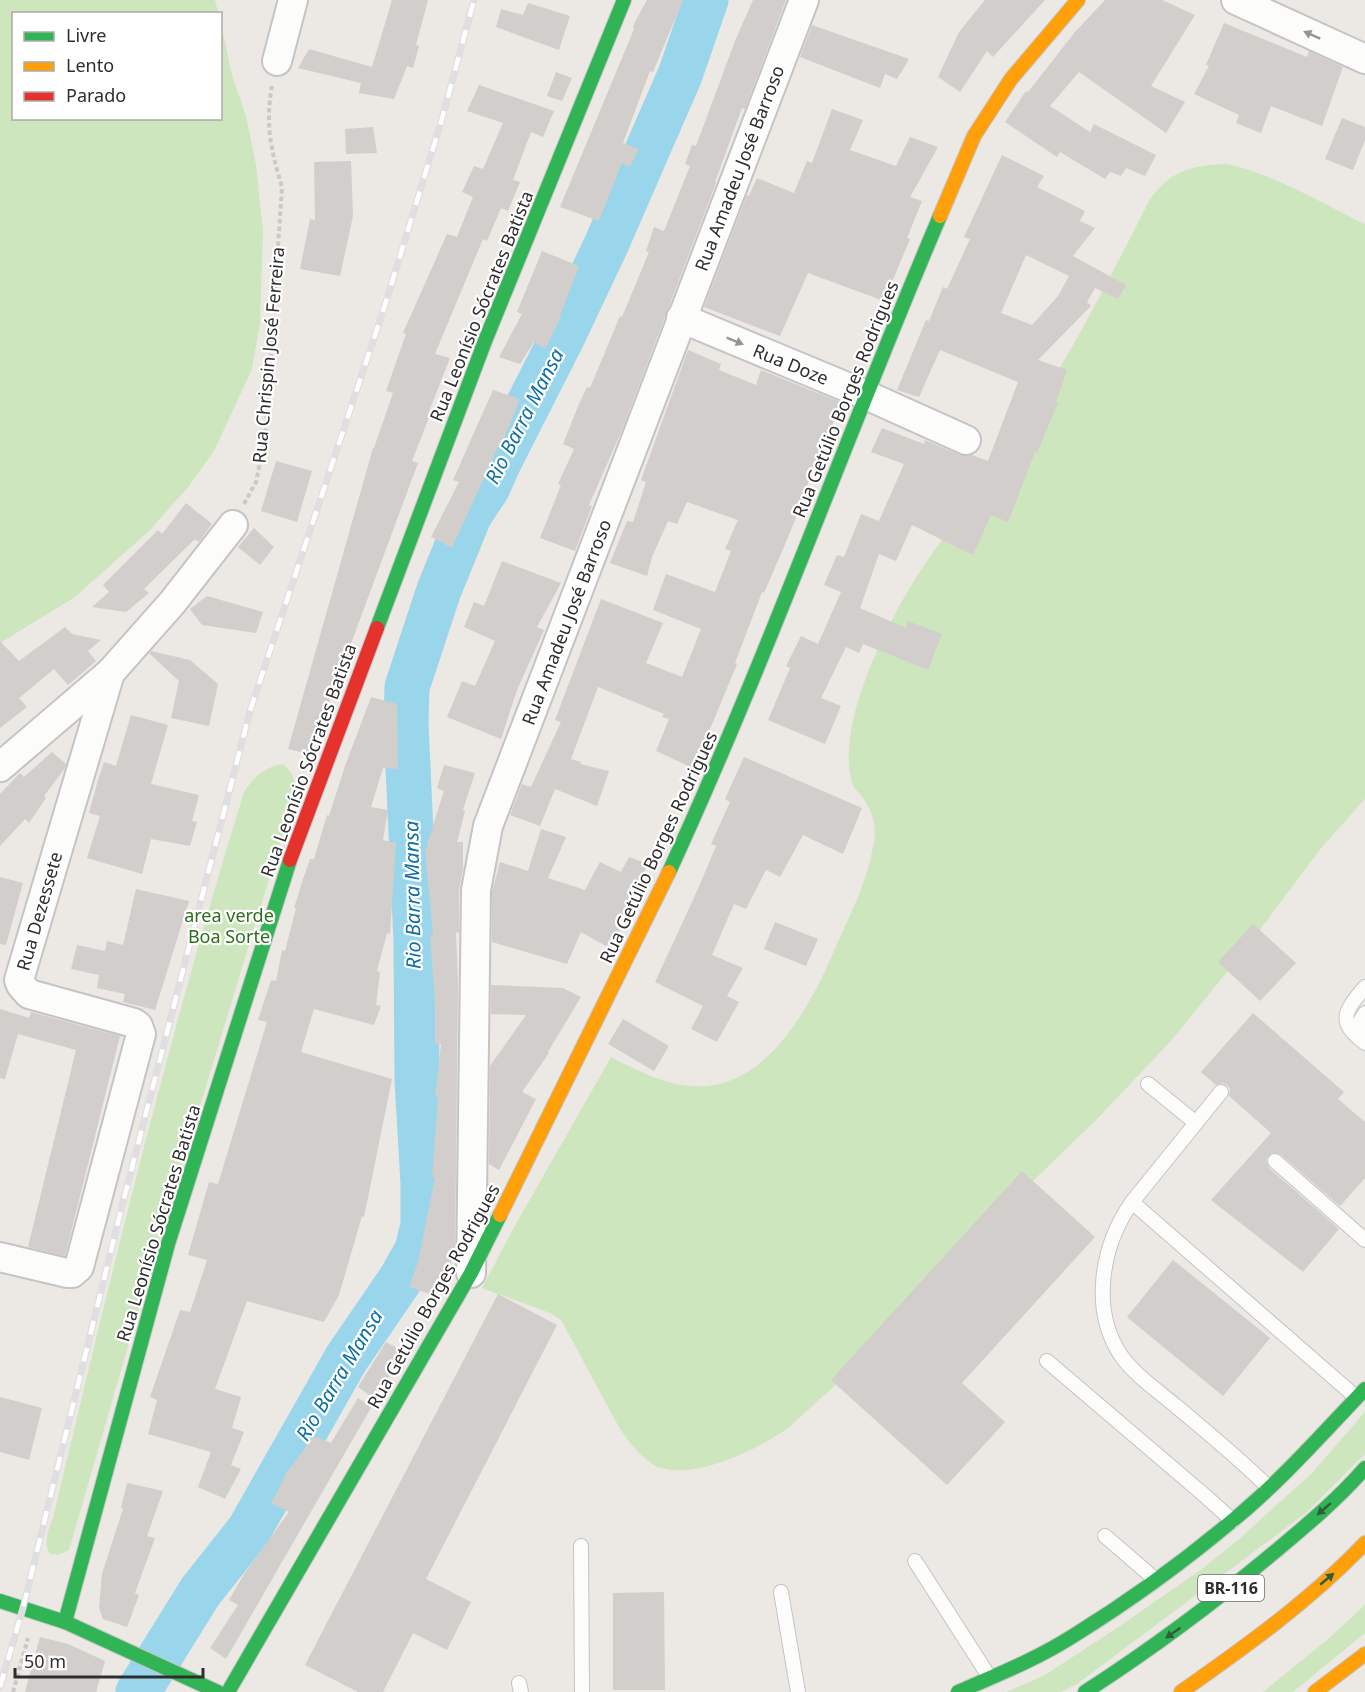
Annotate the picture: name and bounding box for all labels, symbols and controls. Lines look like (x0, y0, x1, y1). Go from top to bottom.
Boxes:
legend (12, 12, 222, 120)
text: Livre (66, 23, 106, 47)
one-way arrow (1303, 31, 1320, 40)
text: Lento (66, 53, 114, 77)
street label: Rua Amadeu José Barroso (689, 62, 789, 274)
text: Parado (66, 83, 126, 107)
street label: Rua Leonísio Sócrates Batista (424, 187, 538, 425)
street label: Rua Chrispin José Ferreira (247, 246, 289, 464)
street label: Rua Getúlio Borges Rodrigues (786, 277, 904, 521)
one-way arrow (727, 336, 745, 346)
street label: Rua Doze (750, 338, 832, 390)
water label: Rio Barra Mansa (478, 344, 570, 488)
street label: Rua Amadeu José Barroso (516, 516, 616, 728)
street label: Rua Leonísio Sócrates Batista (255, 640, 361, 880)
street label: Rua Getúlio Borges Rodrigues (594, 727, 722, 967)
water label: Rio Barra Mansa (397, 821, 427, 969)
street label: Rua Dezessete (11, 849, 67, 973)
park label: area verde Boa Sorte (184, 903, 274, 948)
street label: Rua Leonísio Sócrates Batista (110, 1101, 206, 1345)
street label: Rua Getúlio Borges Rodrigues (361, 1179, 505, 1413)
water label: Rio Barra Mansa (289, 1304, 389, 1446)
one-way arrow (1316, 1502, 1331, 1516)
one-way arrow (1319, 1573, 1335, 1586)
road number: BR-116 (1198, 1575, 1264, 1601)
one-way arrow (1165, 1627, 1181, 1639)
scale bar (15, 1641, 202, 1679)
text: 50 m (24, 1649, 66, 1673)

